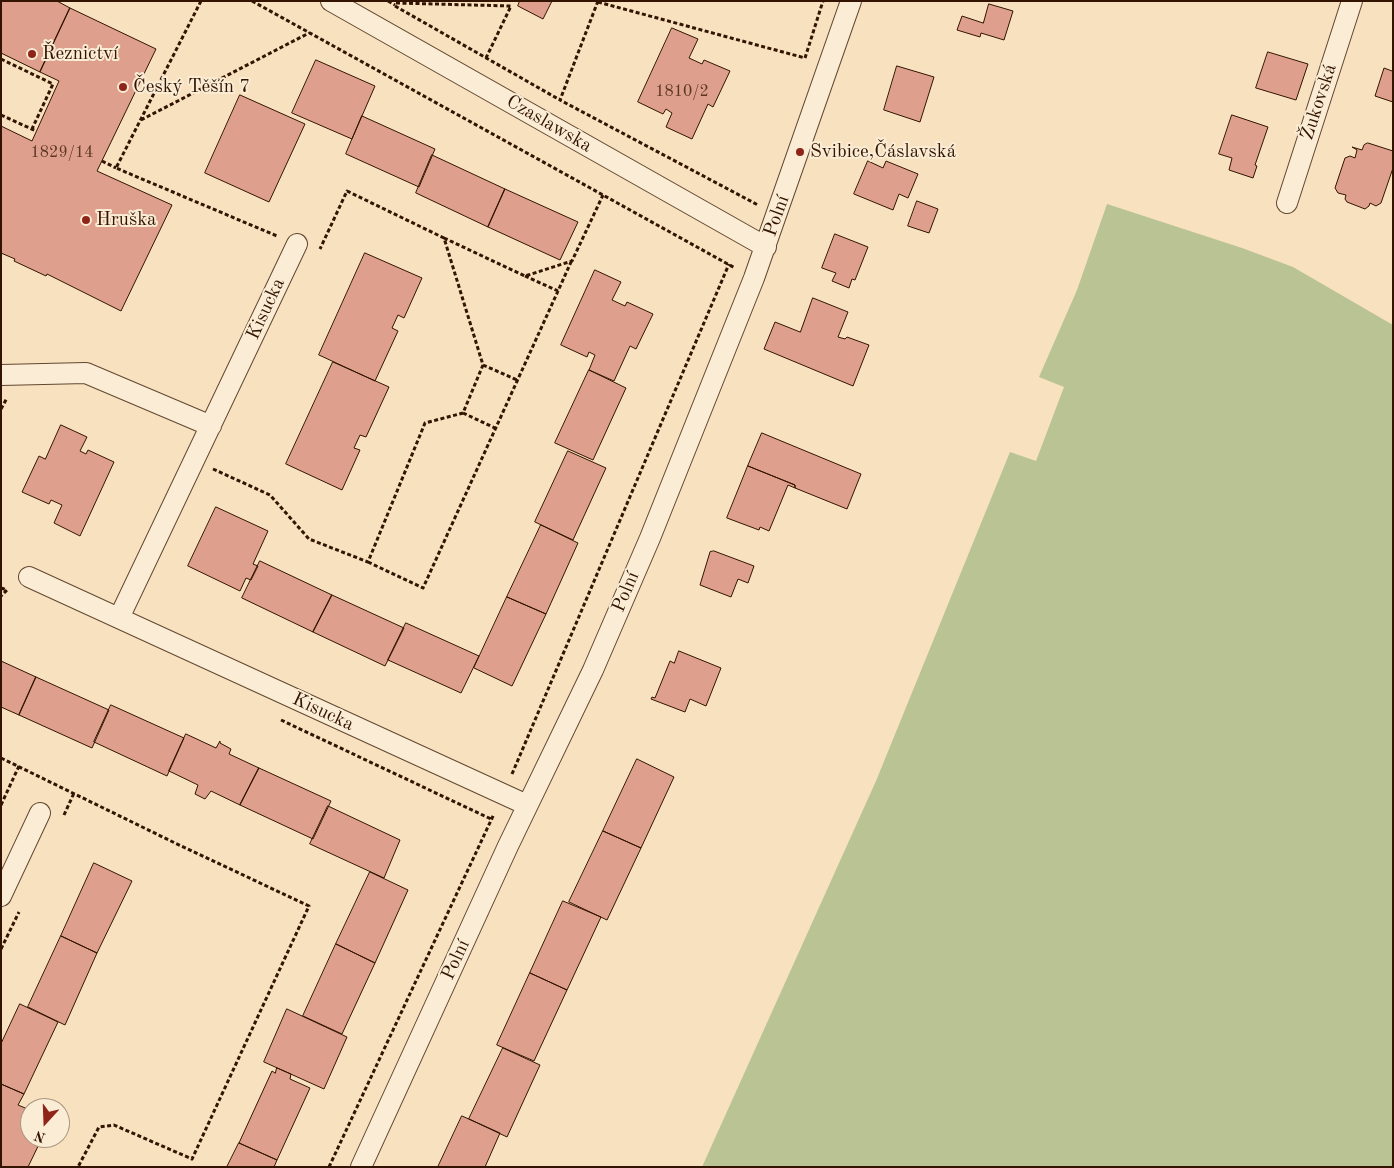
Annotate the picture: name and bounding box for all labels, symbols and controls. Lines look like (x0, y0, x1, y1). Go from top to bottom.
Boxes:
place label: Řeznictví (42, 43, 118, 65)
marker: Řeznictví (26, 48, 38, 60)
street label: Žukovská (1296, 61, 1342, 143)
place label: Český Těšín 7 (133, 76, 250, 98)
marker: Český Těšín 7 (117, 81, 129, 93)
house number: 1810/2 (655, 82, 709, 102)
street label: Czaslawska (502, 90, 596, 158)
place label: Svibice,Čáslavská (810, 141, 956, 163)
house number: 1829/14 (31, 143, 93, 163)
marker: Svibice,Čáslavská (794, 146, 806, 158)
street label: Polní (759, 192, 795, 240)
place label: Hruška (96, 209, 156, 231)
marker: Hruška (80, 214, 92, 226)
street label: Kisucka (242, 275, 290, 343)
street label: Polní (607, 568, 645, 616)
street label: Kisucka (289, 688, 357, 736)
street label: Polní (437, 936, 475, 984)
north arrow (20, 1098, 70, 1148)
text: N (33, 1128, 48, 1145)

